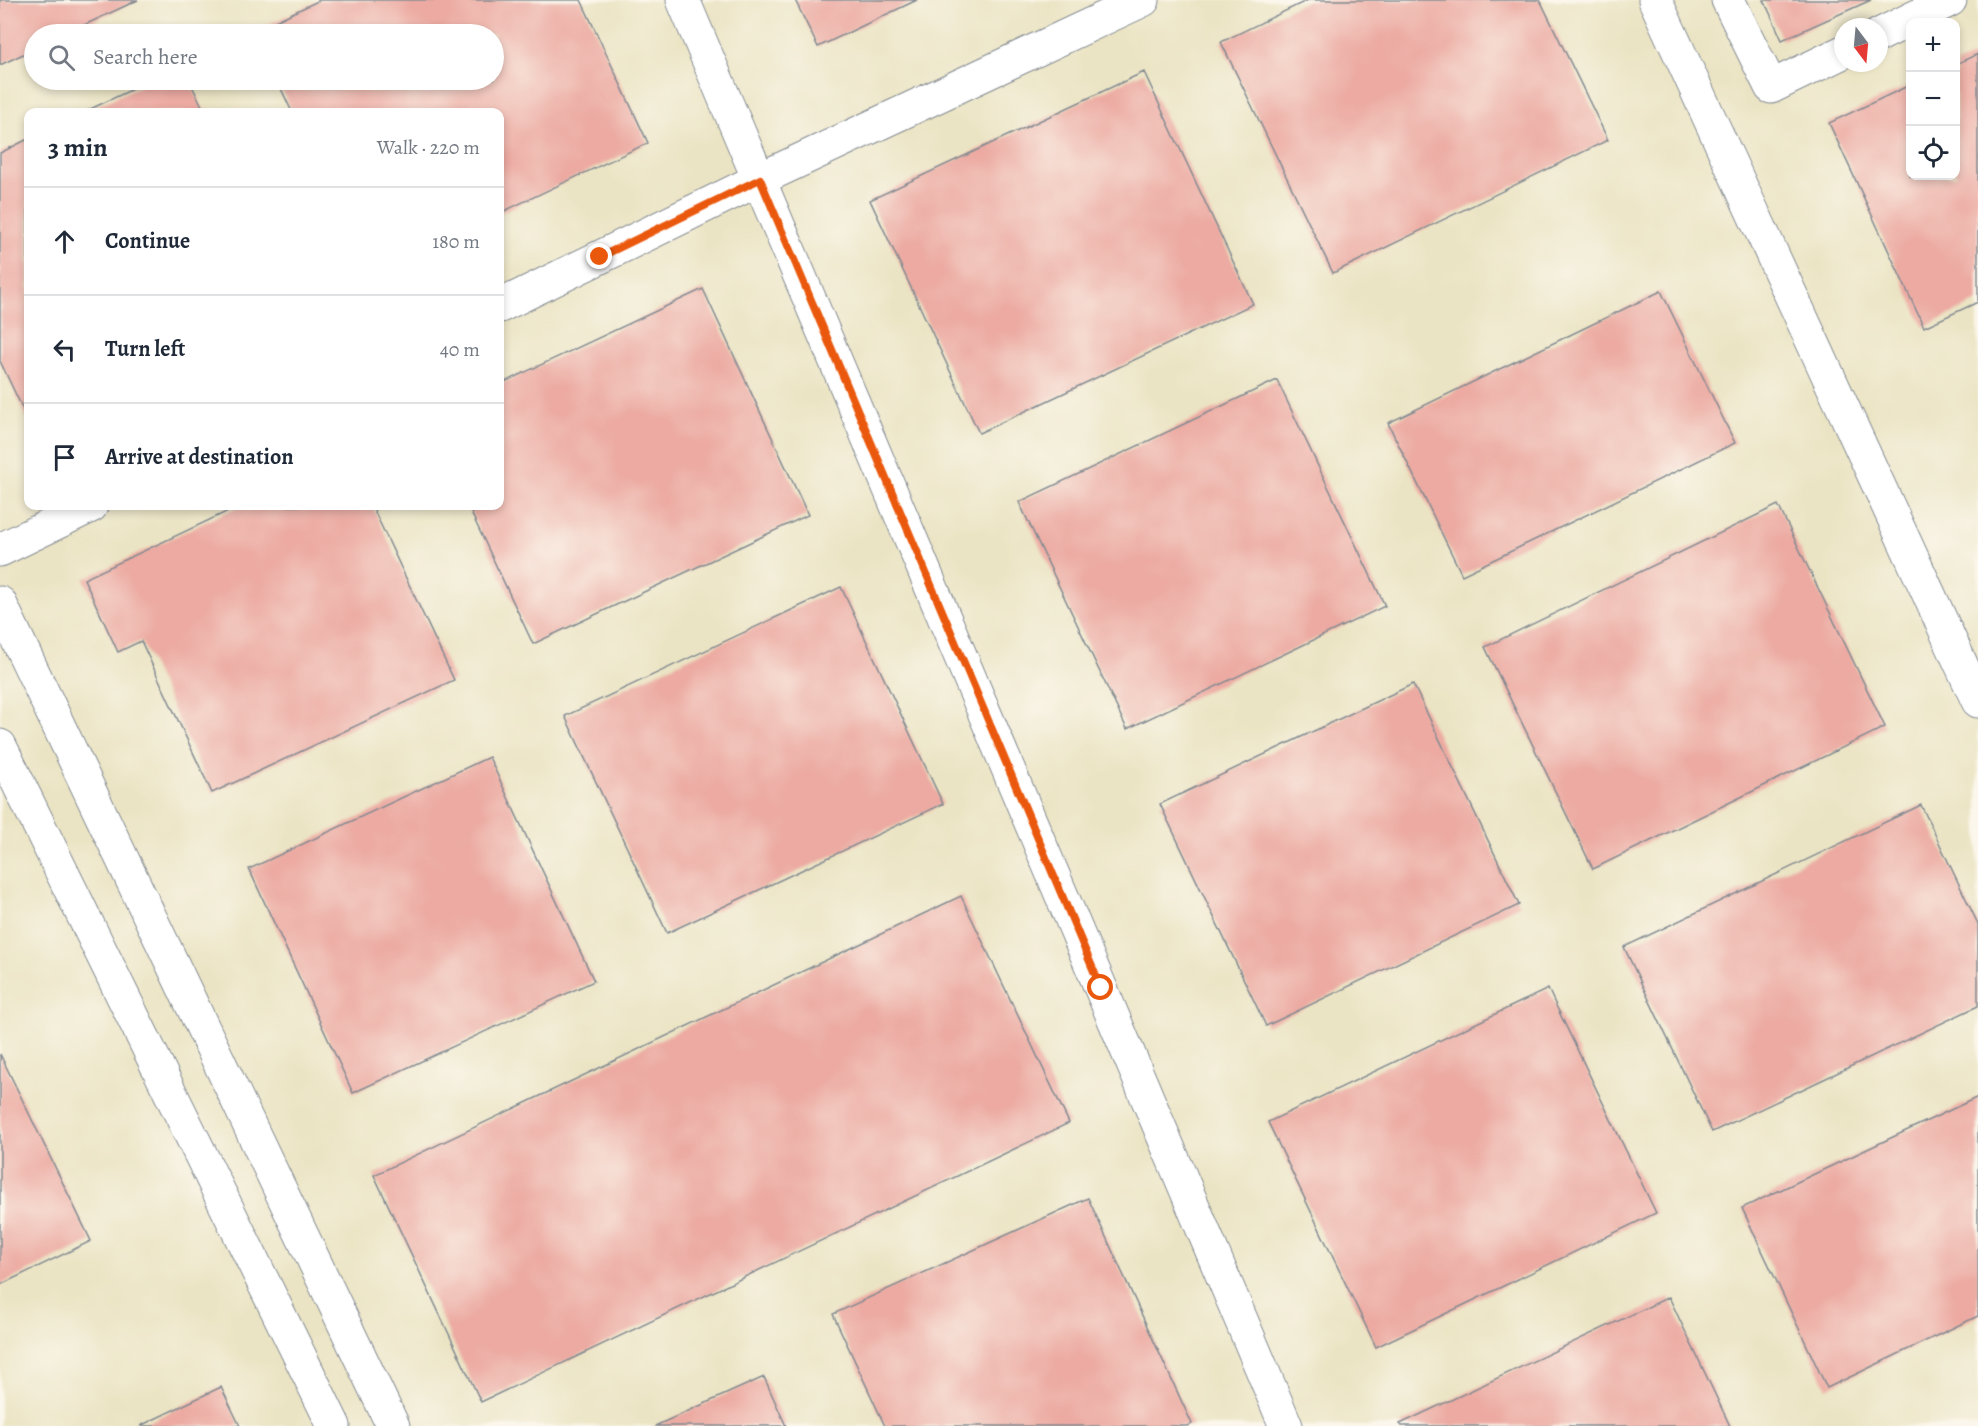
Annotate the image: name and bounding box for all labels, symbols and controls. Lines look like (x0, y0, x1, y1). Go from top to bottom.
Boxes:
north arrow (1834, 18, 1888, 72)
map controls (1906, 18, 1960, 180)
button: + (1906, 18, 1960, 72)
search box (24, 24, 504, 90)
icon: search (45, 41, 78, 74)
text: Search here (93, 42, 198, 72)
button: − (1906, 72, 1960, 126)
button: locate (1906, 126, 1960, 180)
text: 3 min (48, 130, 108, 165)
text: Walk · 220 m (377, 134, 480, 161)
icon: ahead (48, 225, 81, 258)
text: Continue (105, 226, 190, 256)
text: 180 m (432, 228, 480, 255)
route end (586, 243, 612, 269)
icon: left (48, 333, 81, 366)
text: Turn left (105, 334, 185, 364)
text: 40 m (440, 336, 480, 363)
icon: arrive (48, 441, 81, 474)
text: Arrive at destination (105, 442, 294, 472)
route start (1087, 974, 1113, 1000)

